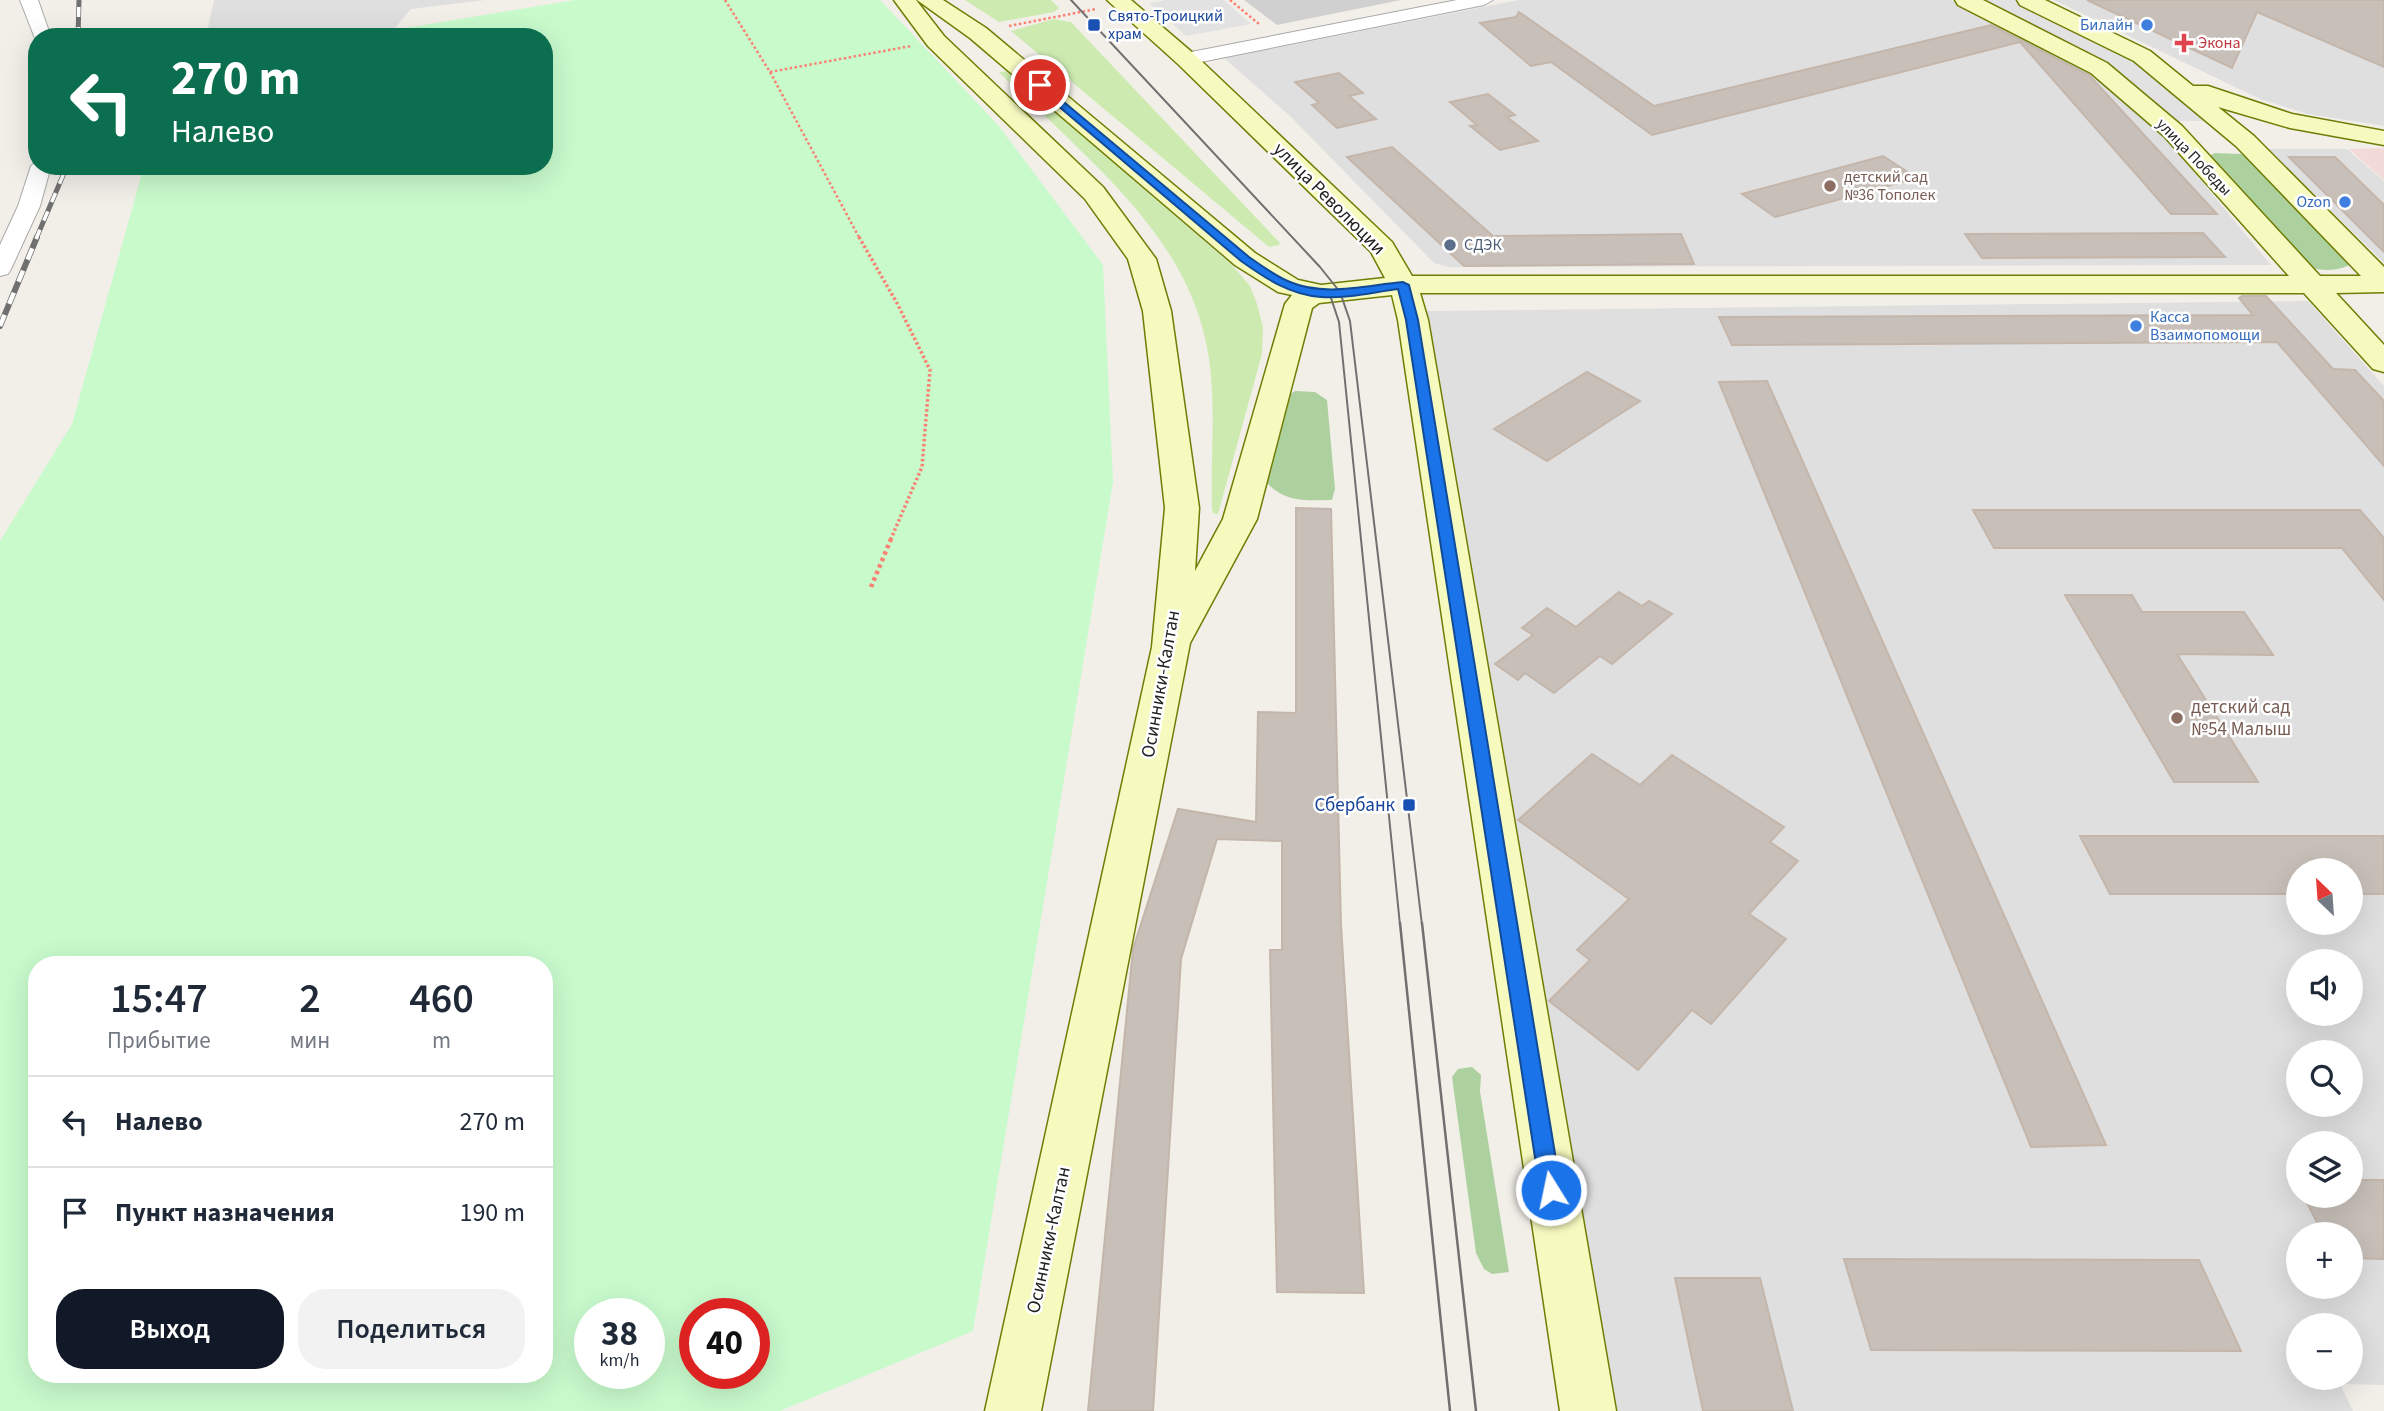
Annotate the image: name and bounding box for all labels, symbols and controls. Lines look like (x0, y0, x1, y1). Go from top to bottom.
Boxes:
place label: Свято-Троицкий храм (1108, 5, 1223, 45)
place label: Билайн (2080, 14, 2133, 36)
marker: Свято-Троицкий храм (1086, 17, 1102, 33)
marker: Билайн (2139, 17, 2155, 33)
place label: Экона (2198, 32, 2241, 54)
marker: Экона (2176, 35, 2192, 51)
text: 270 m (171, 44, 300, 114)
pin (1010, 55, 1070, 115)
icon: left (56, 56, 147, 147)
icon: arrive (1021, 66, 1059, 104)
text: Налево (171, 109, 274, 155)
street label: улица Победы (2151, 113, 2237, 201)
street label: улица Революции (1267, 137, 1391, 261)
place label: детский сад №36 Тополек (1844, 166, 1936, 206)
marker: детский сад №36 Тополек (1822, 178, 1838, 194)
place label: Ozon (2296, 191, 2331, 213)
marker: Ozon (2337, 194, 2353, 210)
place label: СДЭК (1464, 234, 1502, 256)
marker: СДЭК (1442, 237, 1458, 253)
place label: Касса Взаимопомощи (2150, 306, 2260, 346)
marker: Касса Взаимопомощи (2128, 318, 2144, 334)
street label: Осинники-Калтан (1135, 608, 1187, 760)
place label: детский сад №54 Малыш (2191, 694, 2291, 743)
marker: детский сад №54 Малыш (2169, 710, 2185, 726)
place label: Сбербанк (1314, 792, 1396, 819)
marker: Сбербанк (1401, 797, 1417, 813)
north arrow (2286, 858, 2362, 934)
map controls (2286, 858, 2363, 1390)
button: sound (2286, 949, 2363, 1026)
text: 15:47 (110, 969, 208, 1029)
text: 2 (299, 969, 321, 1029)
text: 460 (409, 969, 474, 1029)
text: Прибытие (107, 1024, 211, 1057)
text: мин (290, 1024, 330, 1057)
text: m (432, 1024, 451, 1057)
button: search (2286, 1040, 2363, 1117)
icon: left (56, 1103, 94, 1141)
text: Налево (115, 1103, 203, 1140)
text: 270 m (459, 1103, 525, 1140)
button: layers (2286, 1131, 2363, 1208)
position arrow (1514, 1153, 1588, 1227)
street label: Осинники-Калтан (1020, 1164, 1078, 1316)
icon: arrive (56, 1194, 94, 1232)
text: Пункт назначения (115, 1194, 335, 1231)
text: 190 m (459, 1194, 525, 1231)
button: + (2286, 1222, 2363, 1299)
button: Выход (56, 1289, 284, 1369)
button: Поделиться (298, 1289, 525, 1369)
speed limit sign: 40 (679, 1298, 770, 1389)
text: 38 (601, 1309, 638, 1359)
button: − (2286, 1313, 2363, 1390)
text: km/h (600, 1348, 639, 1373)

